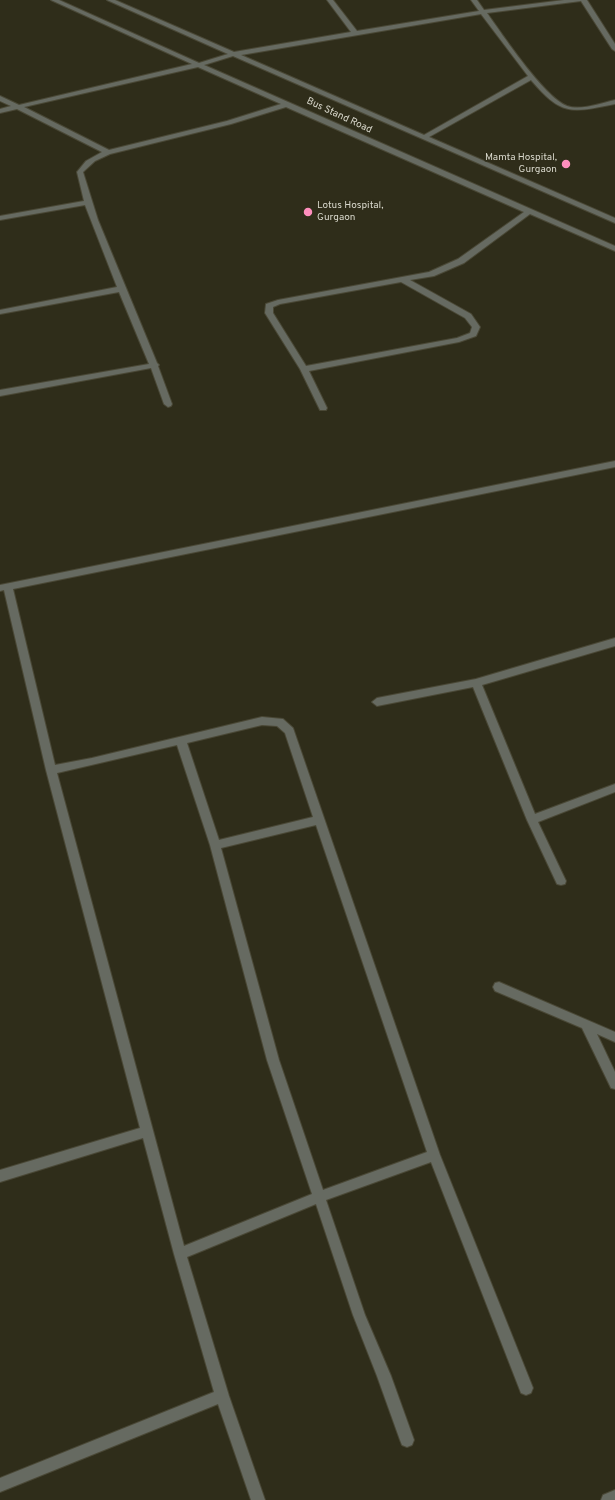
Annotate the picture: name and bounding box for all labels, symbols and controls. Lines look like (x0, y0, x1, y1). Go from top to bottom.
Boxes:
street label: Bus Stand Road (304, 96, 374, 136)
place label: Mamta Hospital, Gurgaon (485, 152, 557, 176)
marker: Mamta Hospital, Gurgaon (560, 158, 572, 170)
place label: Lotus Hospital, Gurgaon (317, 200, 383, 224)
marker: Lotus Hospital, Gurgaon (302, 206, 314, 218)

